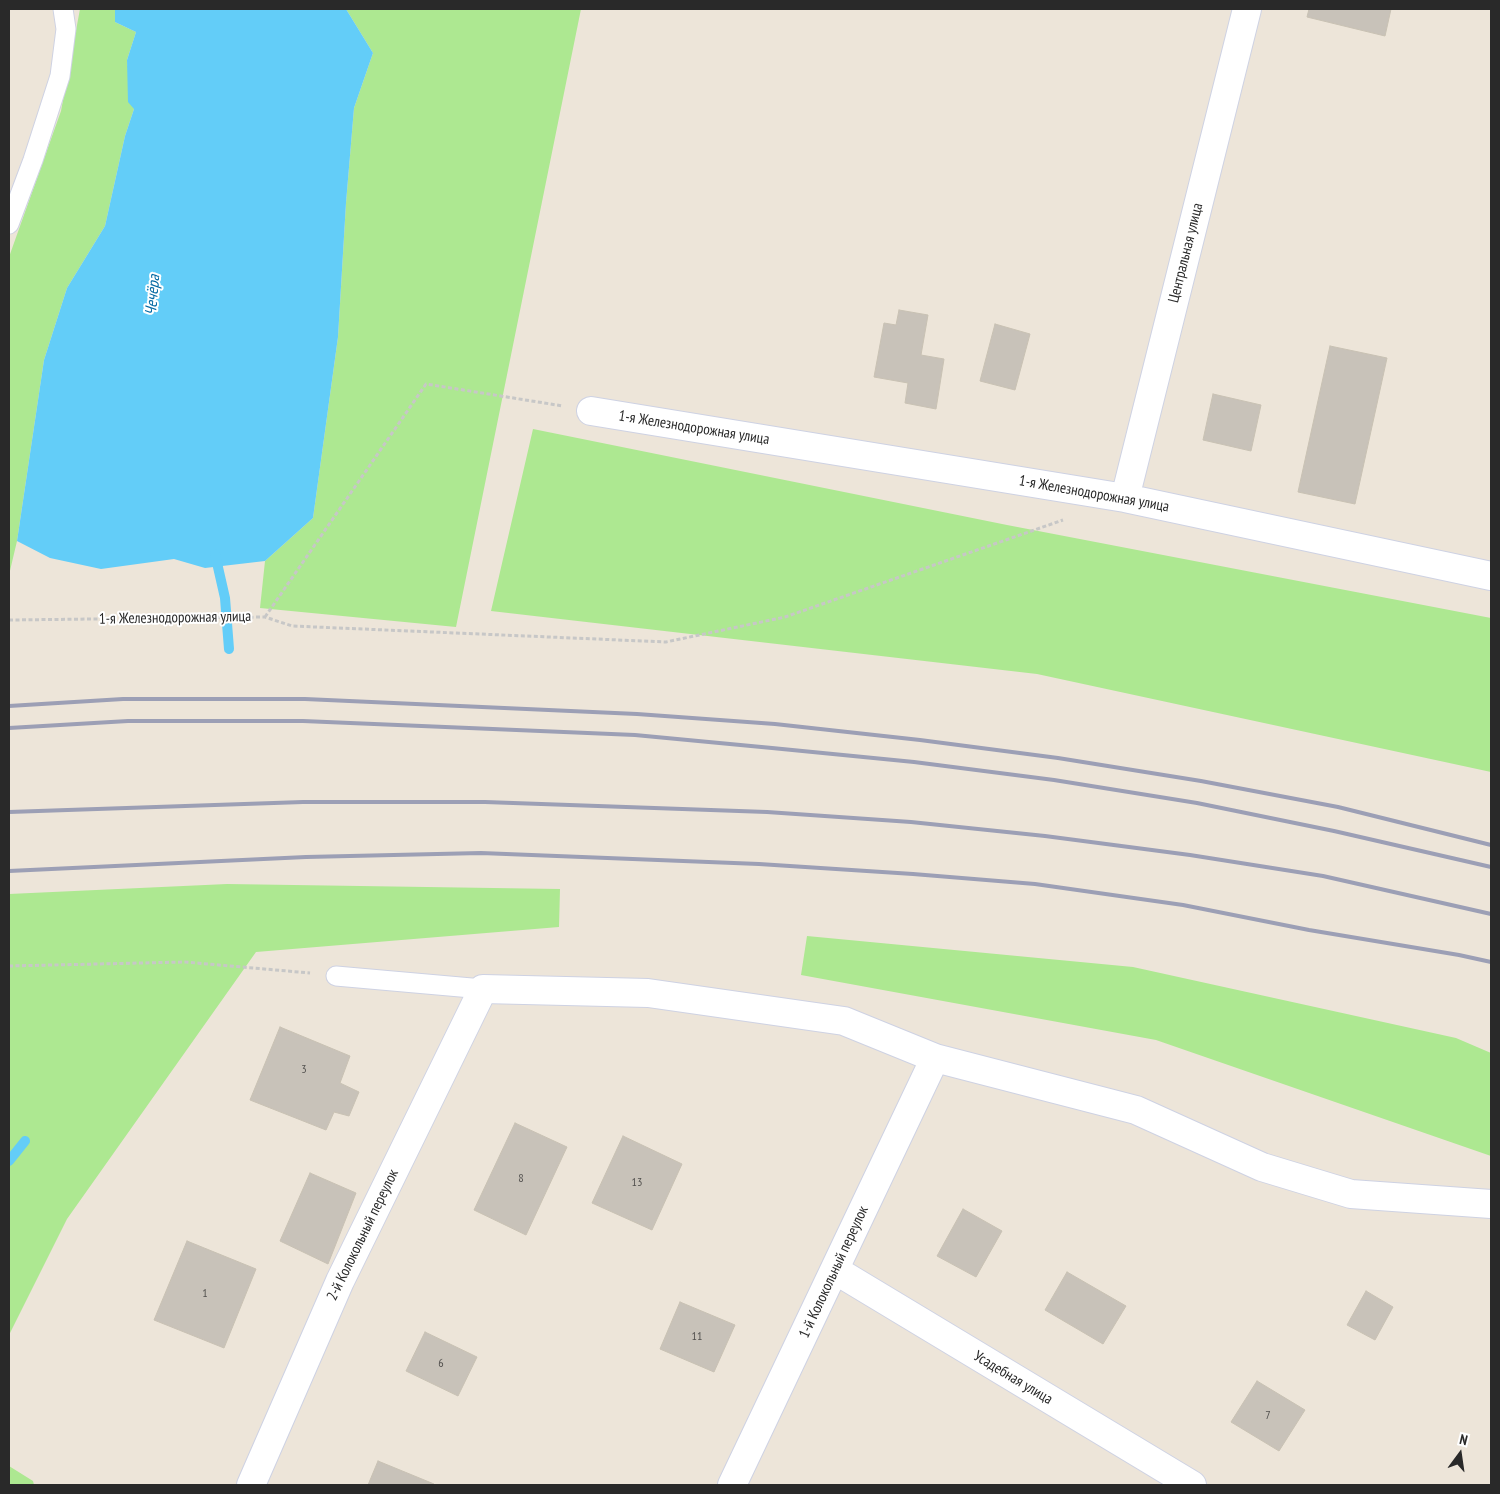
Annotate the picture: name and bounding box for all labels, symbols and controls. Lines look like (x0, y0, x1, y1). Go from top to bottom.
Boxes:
street label: Центральная улица (1165, 201, 1207, 305)
water label: Чечёра (142, 274, 164, 316)
street label: 1-я Железнодорожная улица (617, 407, 771, 449)
street label: 1-я Железнодорожная улица (1017, 472, 1171, 516)
street label: 1-я Железнодорожная улица (99, 608, 251, 628)
house number: 3 (301, 1063, 307, 1077)
street label: 2-й Колокольный переулок (323, 1166, 403, 1304)
house number: 8 (518, 1172, 524, 1186)
house number: 13 (632, 1176, 642, 1190)
street label: 1-й Колокольный переулок (795, 1203, 873, 1341)
house number: 1 (202, 1287, 208, 1301)
house number: 11 (692, 1330, 702, 1344)
street label: Усадебная улица (970, 1347, 1056, 1409)
house number: 6 (438, 1357, 444, 1371)
house number: 7 (1265, 1409, 1271, 1423)
north arrow (1435, 1429, 1485, 1479)
text: N (1458, 1430, 1469, 1449)

